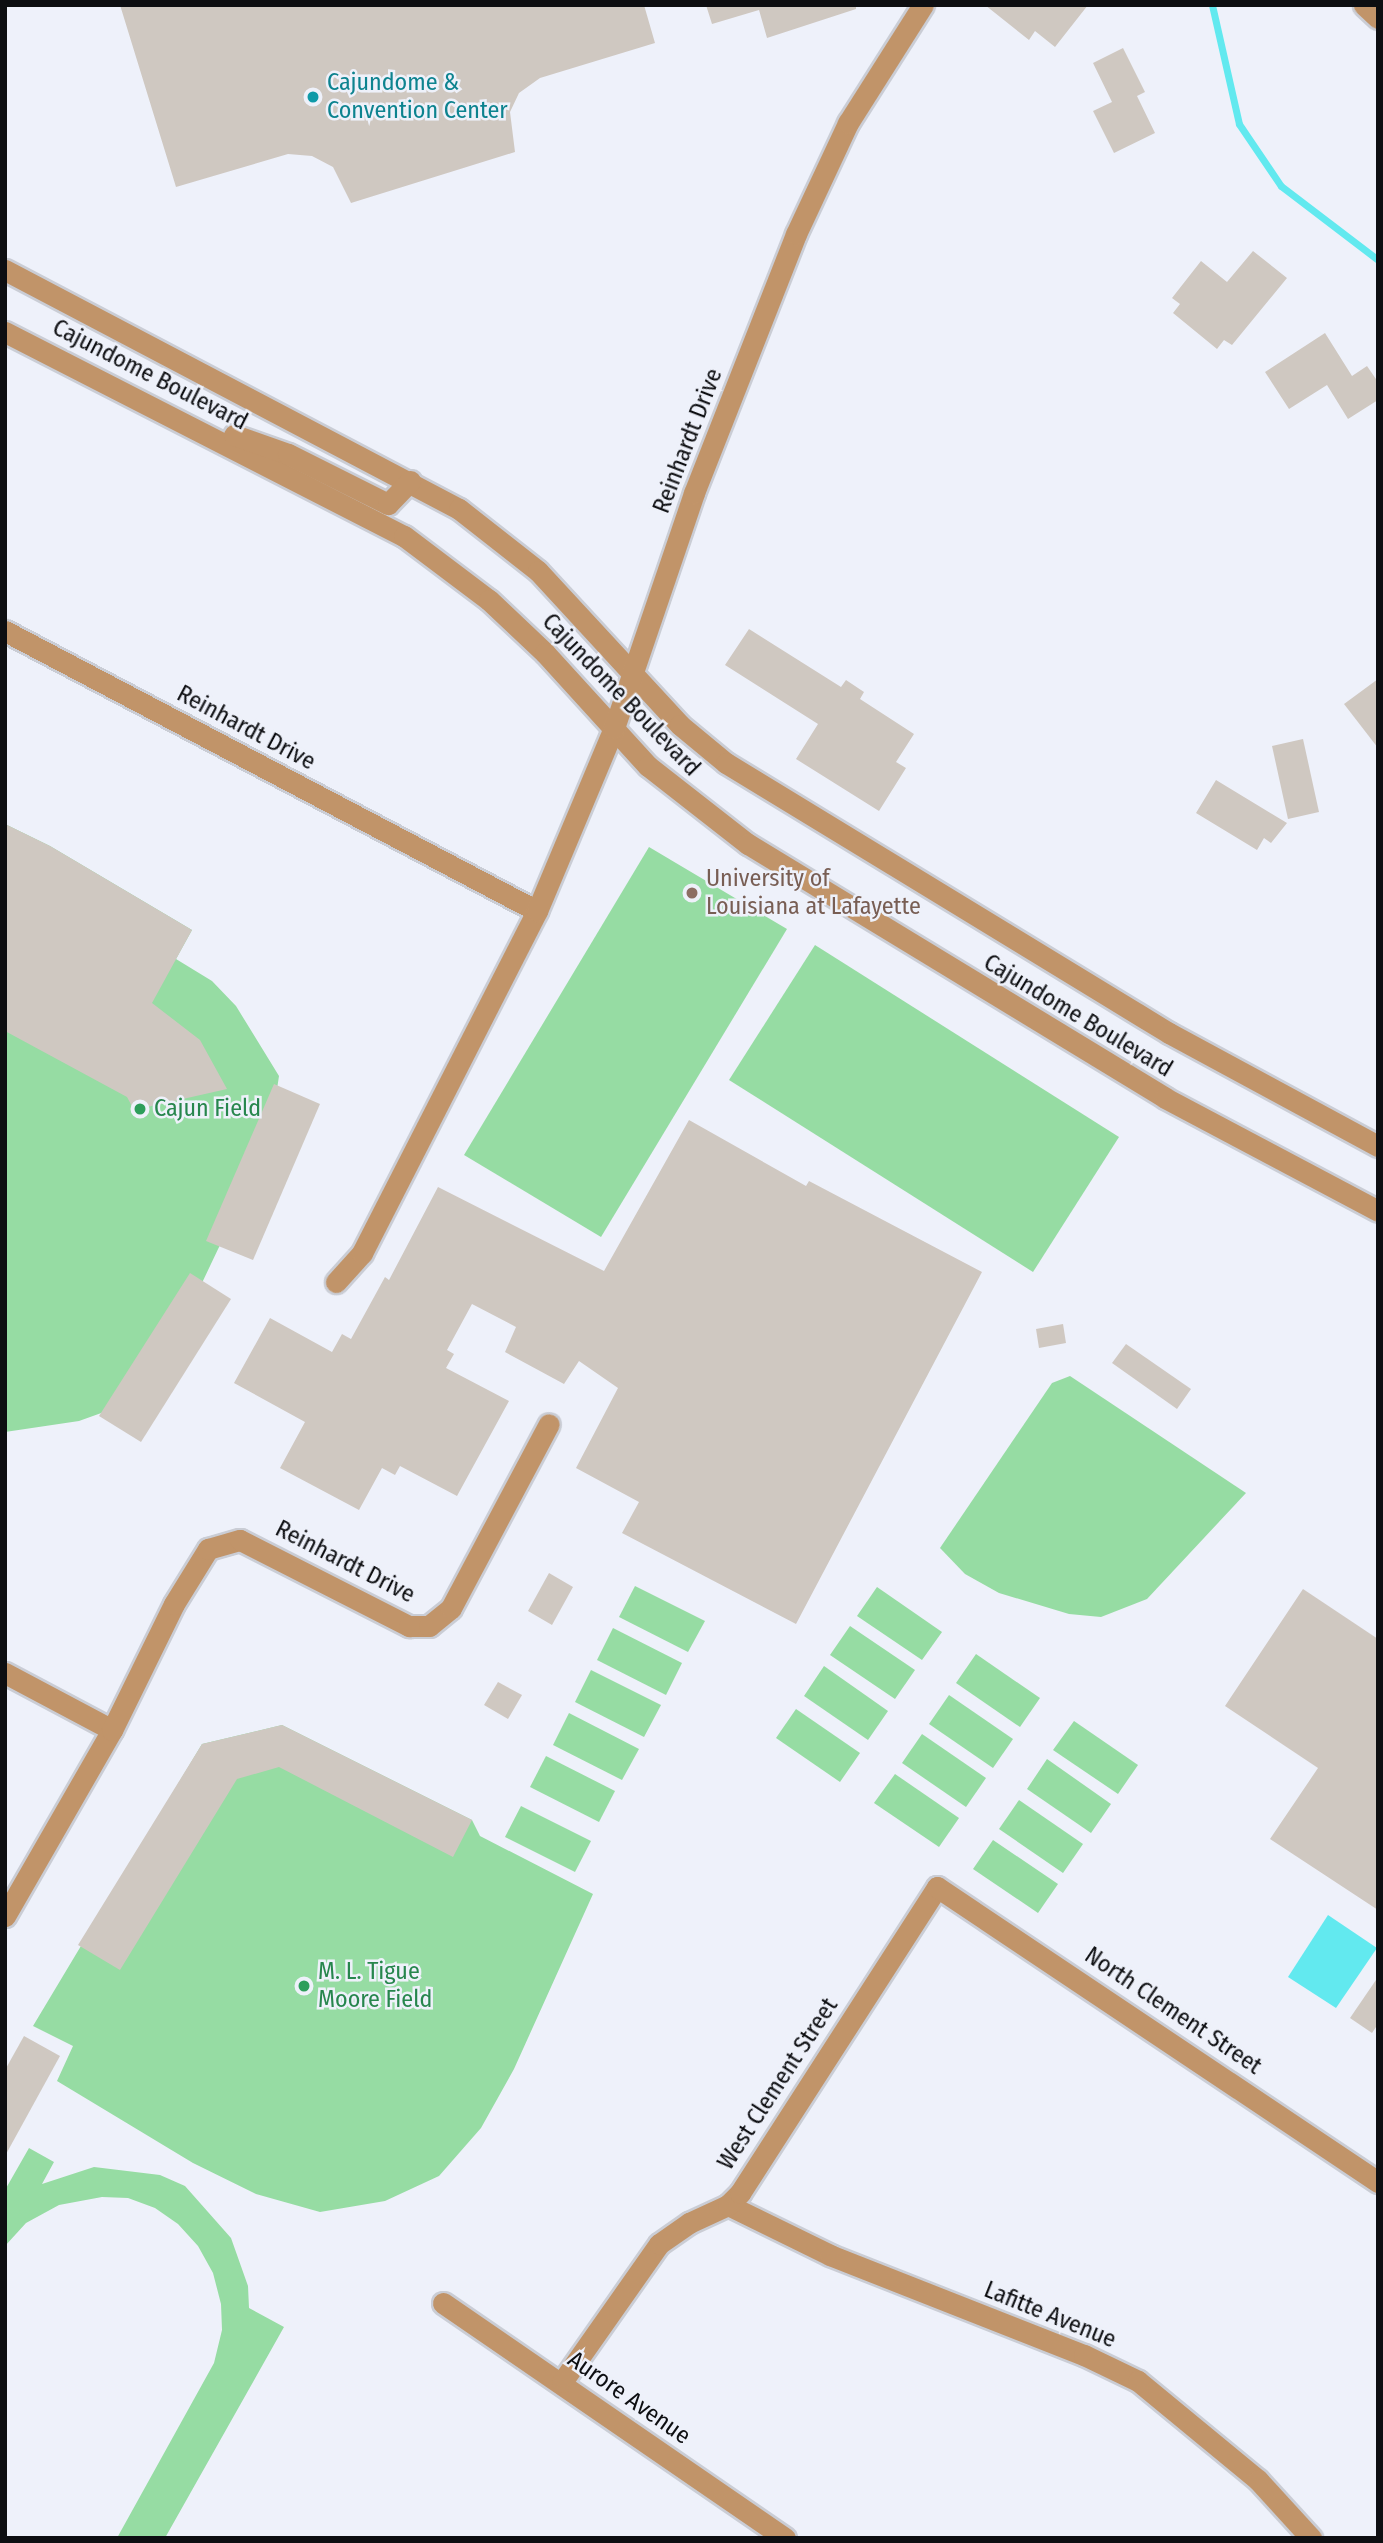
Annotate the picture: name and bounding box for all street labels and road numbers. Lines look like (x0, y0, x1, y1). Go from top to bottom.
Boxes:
street label: Cajundome Boulevard (48, 313, 252, 437)
street label: Reinhardt Drive (647, 365, 729, 517)
street label: Cajundome Boulevard (536, 608, 706, 782)
street label: Reinhardt Drive (172, 679, 320, 777)
street label: Cajundome Boulevard (978, 948, 1178, 1084)
street label: Reinhardt Drive (271, 1515, 419, 1609)
street label: North Clement Street (1079, 1941, 1267, 2081)
street label: West Clement Street (712, 1993, 844, 2175)
street label: Lafitte Avenue (980, 2275, 1120, 2355)
street label: Aurore Avenue (562, 2345, 696, 2451)

